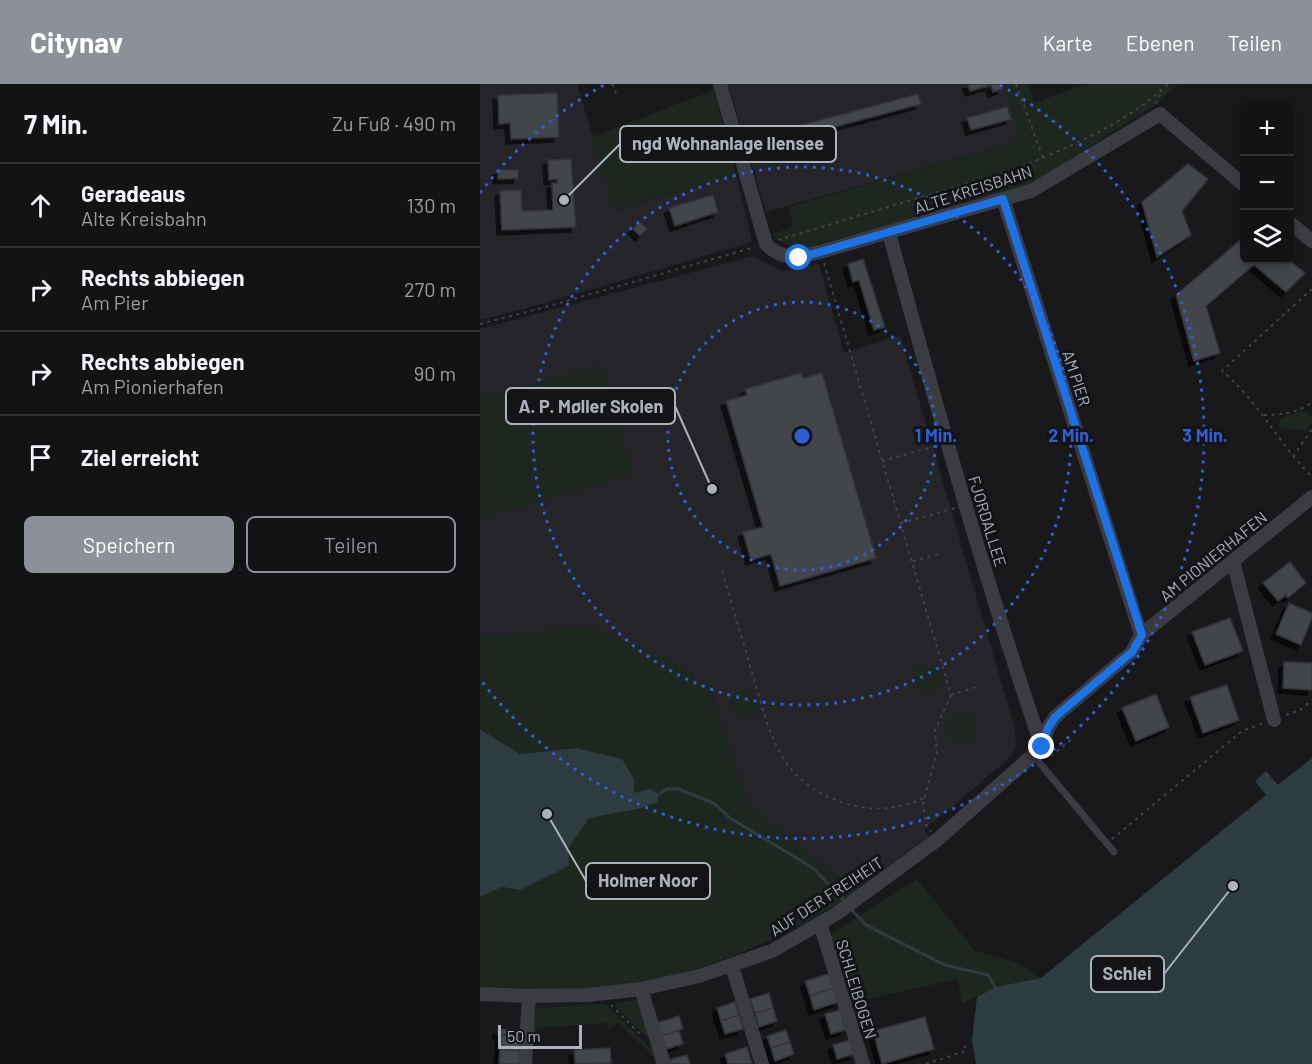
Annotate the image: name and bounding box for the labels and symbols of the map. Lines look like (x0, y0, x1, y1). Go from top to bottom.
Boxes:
callout: ngd Wohnanlage Ilensee (620, 126, 836, 162)
text: ngd Wohnanlage Ilensee (632, 132, 824, 154)
street label: ALTE KREISBAHN (912, 161, 1034, 217)
route start (785, 244, 811, 270)
street label: AM PIER (1059, 348, 1095, 408)
callout: A. P. Møller Skolen (506, 388, 675, 424)
text: A. P. Møller Skolen (519, 395, 663, 417)
text: 1 Min. (915, 424, 957, 446)
text: 2 Min. (1048, 424, 1094, 446)
text: 3 Min. (1182, 424, 1228, 446)
centre of rings (792, 426, 812, 446)
street label: FJORDALLEE (965, 473, 1011, 569)
street label: AM PIONIERHAFEN (1156, 507, 1270, 605)
route end (1028, 733, 1054, 759)
street label: AUF DER FREIHEIT (766, 852, 886, 940)
callout: Holmer Noor (586, 863, 710, 899)
text: Holmer Noor (598, 869, 698, 891)
street label: SCHLEIBOGEN (833, 937, 881, 1041)
callout: Schlei (1091, 956, 1164, 992)
text: Schlei (1102, 962, 1152, 984)
scale bar (498, 1022, 582, 1050)

